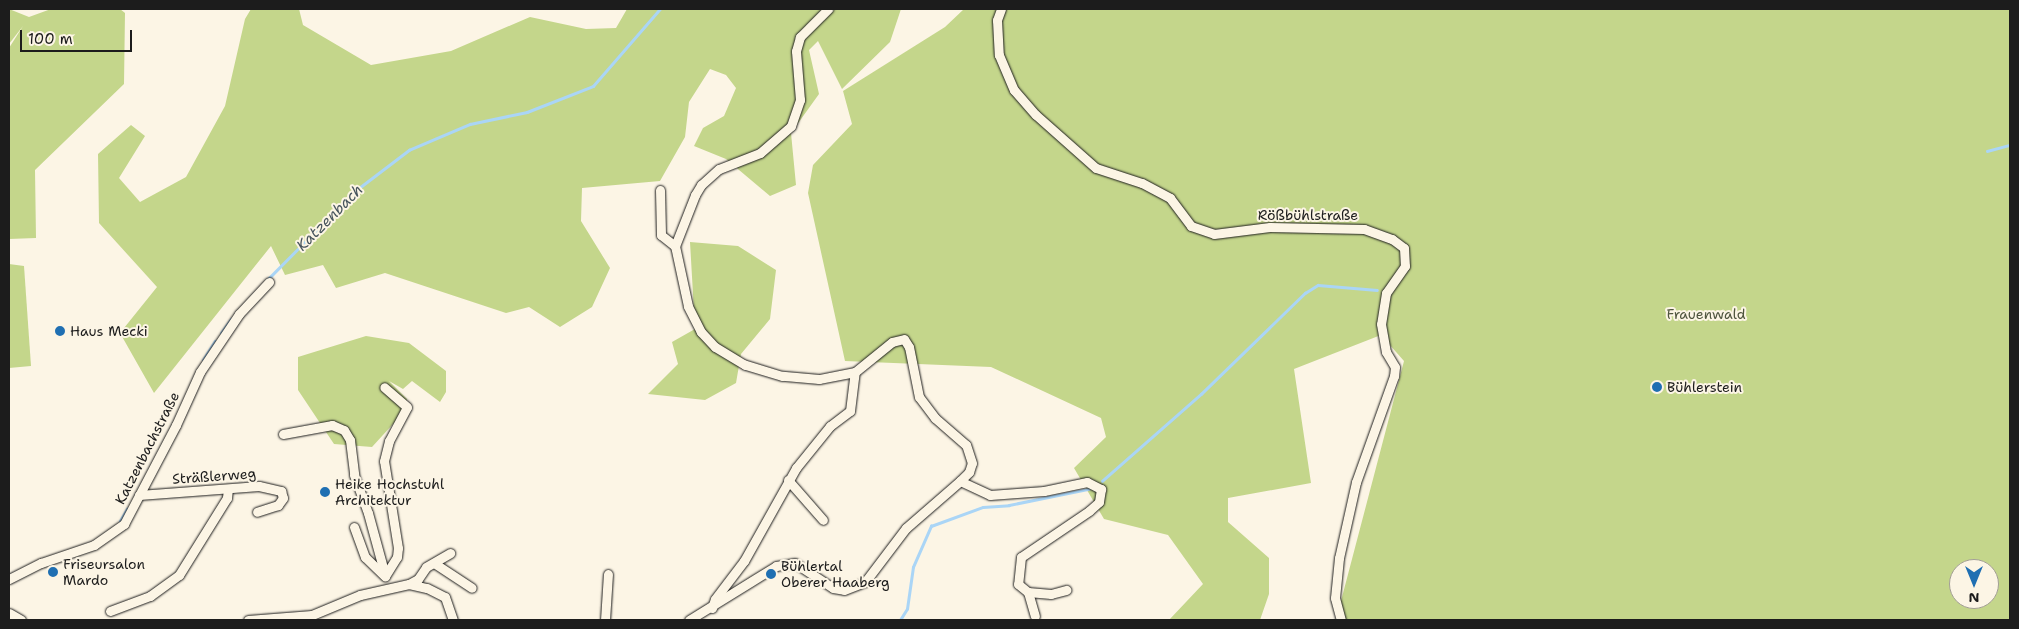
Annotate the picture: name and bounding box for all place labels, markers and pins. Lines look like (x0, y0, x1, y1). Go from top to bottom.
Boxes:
place label: Haus Mecki (70, 323, 148, 339)
marker: Haus Mecki (54, 325, 66, 337)
place label: Bühlerstein (1667, 379, 1742, 395)
marker: Bühlerstein (1651, 381, 1663, 393)
place label: Heike Hochstuhl Architektur (335, 476, 444, 508)
marker: Heike Hochstuhl Architektur (319, 486, 331, 498)
place label: Friseursalon Mardo (63, 556, 145, 588)
place label: Bühlertal Oberer Haaberg (781, 558, 890, 590)
marker: Friseursalon Mardo (47, 566, 59, 578)
marker: Bühlertal Oberer Haaberg (765, 568, 777, 580)

